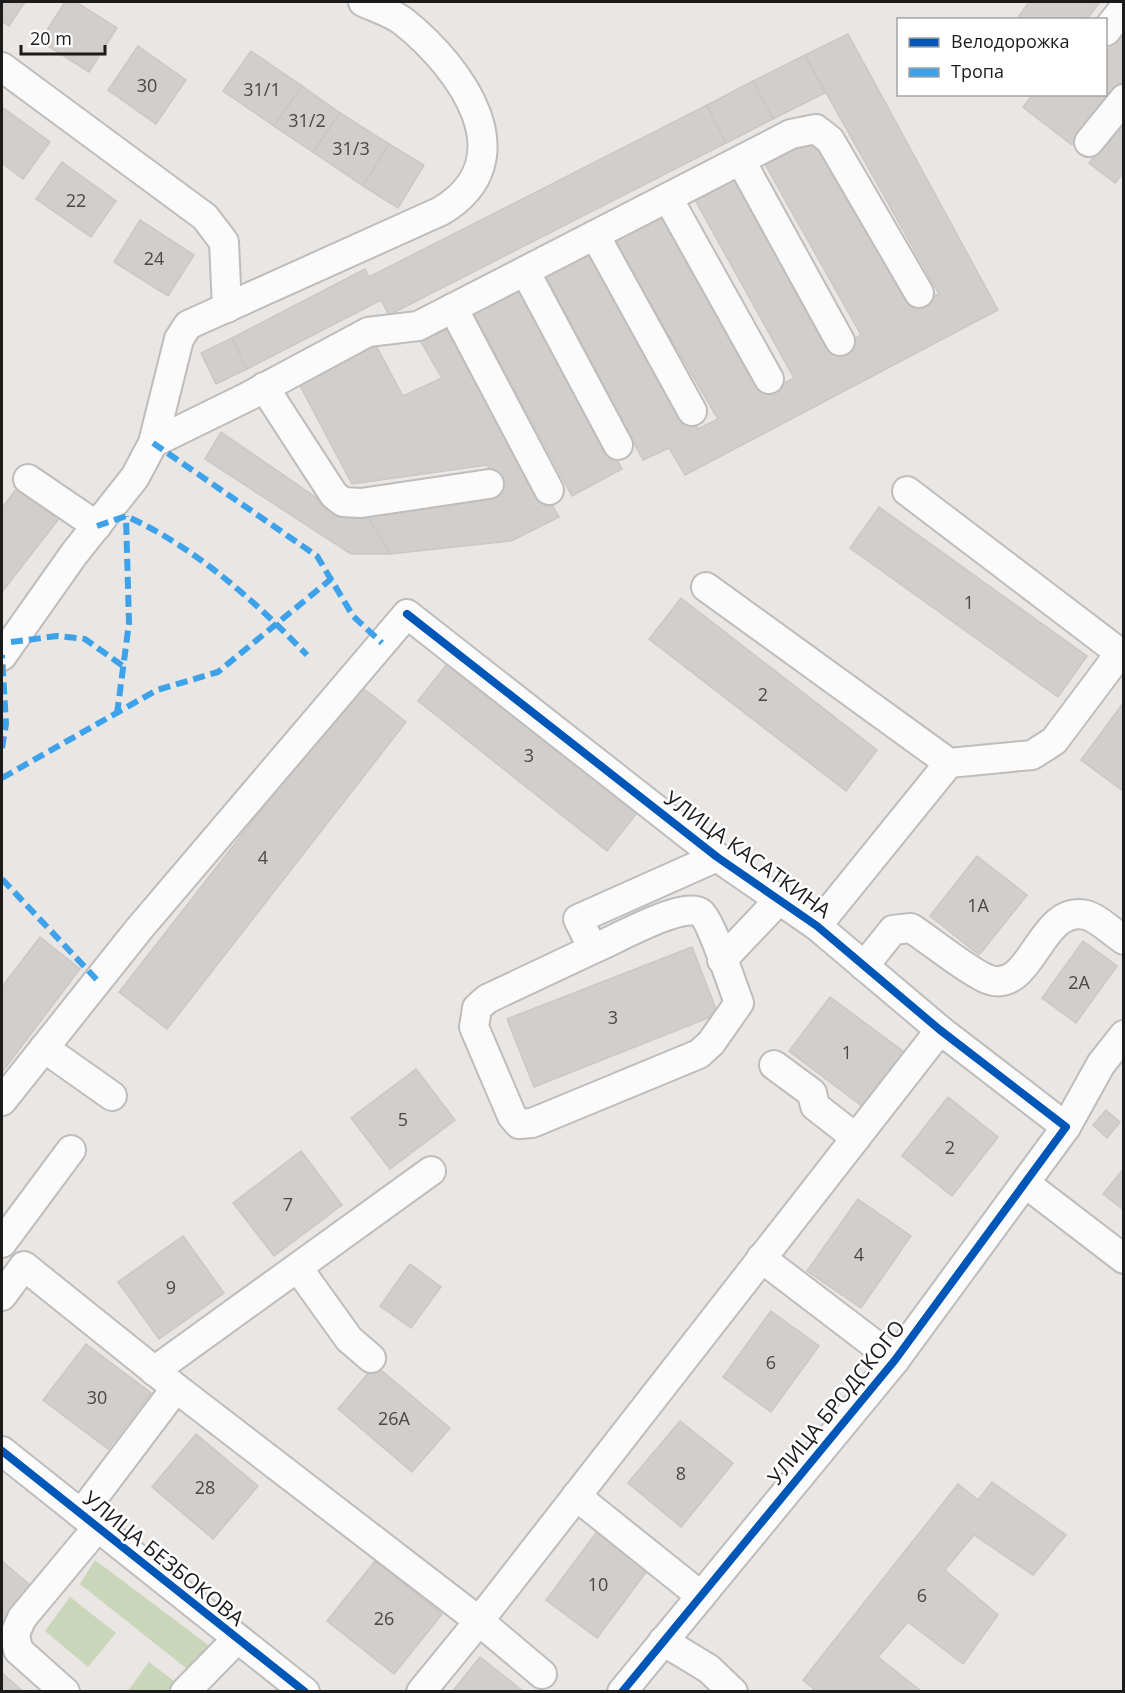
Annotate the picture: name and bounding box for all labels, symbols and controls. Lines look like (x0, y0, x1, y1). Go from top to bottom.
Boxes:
scale bar (21, 18, 105, 56)
legend (897, 18, 1107, 96)
text: 20 m (30, 26, 72, 50)
text: Велодорожка (951, 29, 1069, 53)
text: Тропа (951, 59, 1004, 83)
house number: 30 (137, 73, 157, 97)
house number: 31/1 (243, 77, 281, 101)
house number: 31/2 (288, 108, 326, 132)
house number: 31/3 (332, 136, 370, 160)
house number: 22 (66, 188, 86, 212)
house number: 24 (144, 246, 164, 270)
house number: 1 (964, 590, 974, 614)
house number: 2 (758, 682, 768, 706)
house number: 3 (524, 743, 534, 767)
street label: УЛИЦА КАСАТКИНА (659, 784, 838, 924)
house number: 4 (258, 845, 268, 869)
house number: 1А (967, 893, 989, 917)
house number: 2А (1068, 970, 1090, 994)
house number: 3 (608, 1005, 618, 1029)
house number: 1 (842, 1040, 852, 1064)
house number: 5 (398, 1107, 408, 1131)
house number: 2 (945, 1135, 955, 1159)
house number: 7 (283, 1192, 293, 1216)
house number: 4 (854, 1242, 864, 1266)
house number: 9 (166, 1275, 176, 1299)
street label: УЛИЦА БРОДСКОГО (761, 1314, 911, 1490)
house number: 6 (766, 1350, 776, 1374)
house number: 30 (87, 1385, 107, 1409)
house number: 26А (378, 1406, 411, 1430)
house number: 8 (676, 1461, 686, 1485)
house number: 28 (195, 1475, 215, 1499)
street label: УЛИЦА БЕЗБОКОВА (78, 1484, 251, 1632)
house number: 10 (588, 1572, 608, 1596)
house number: 6 (917, 1583, 927, 1607)
house number: 26 (374, 1606, 394, 1630)

